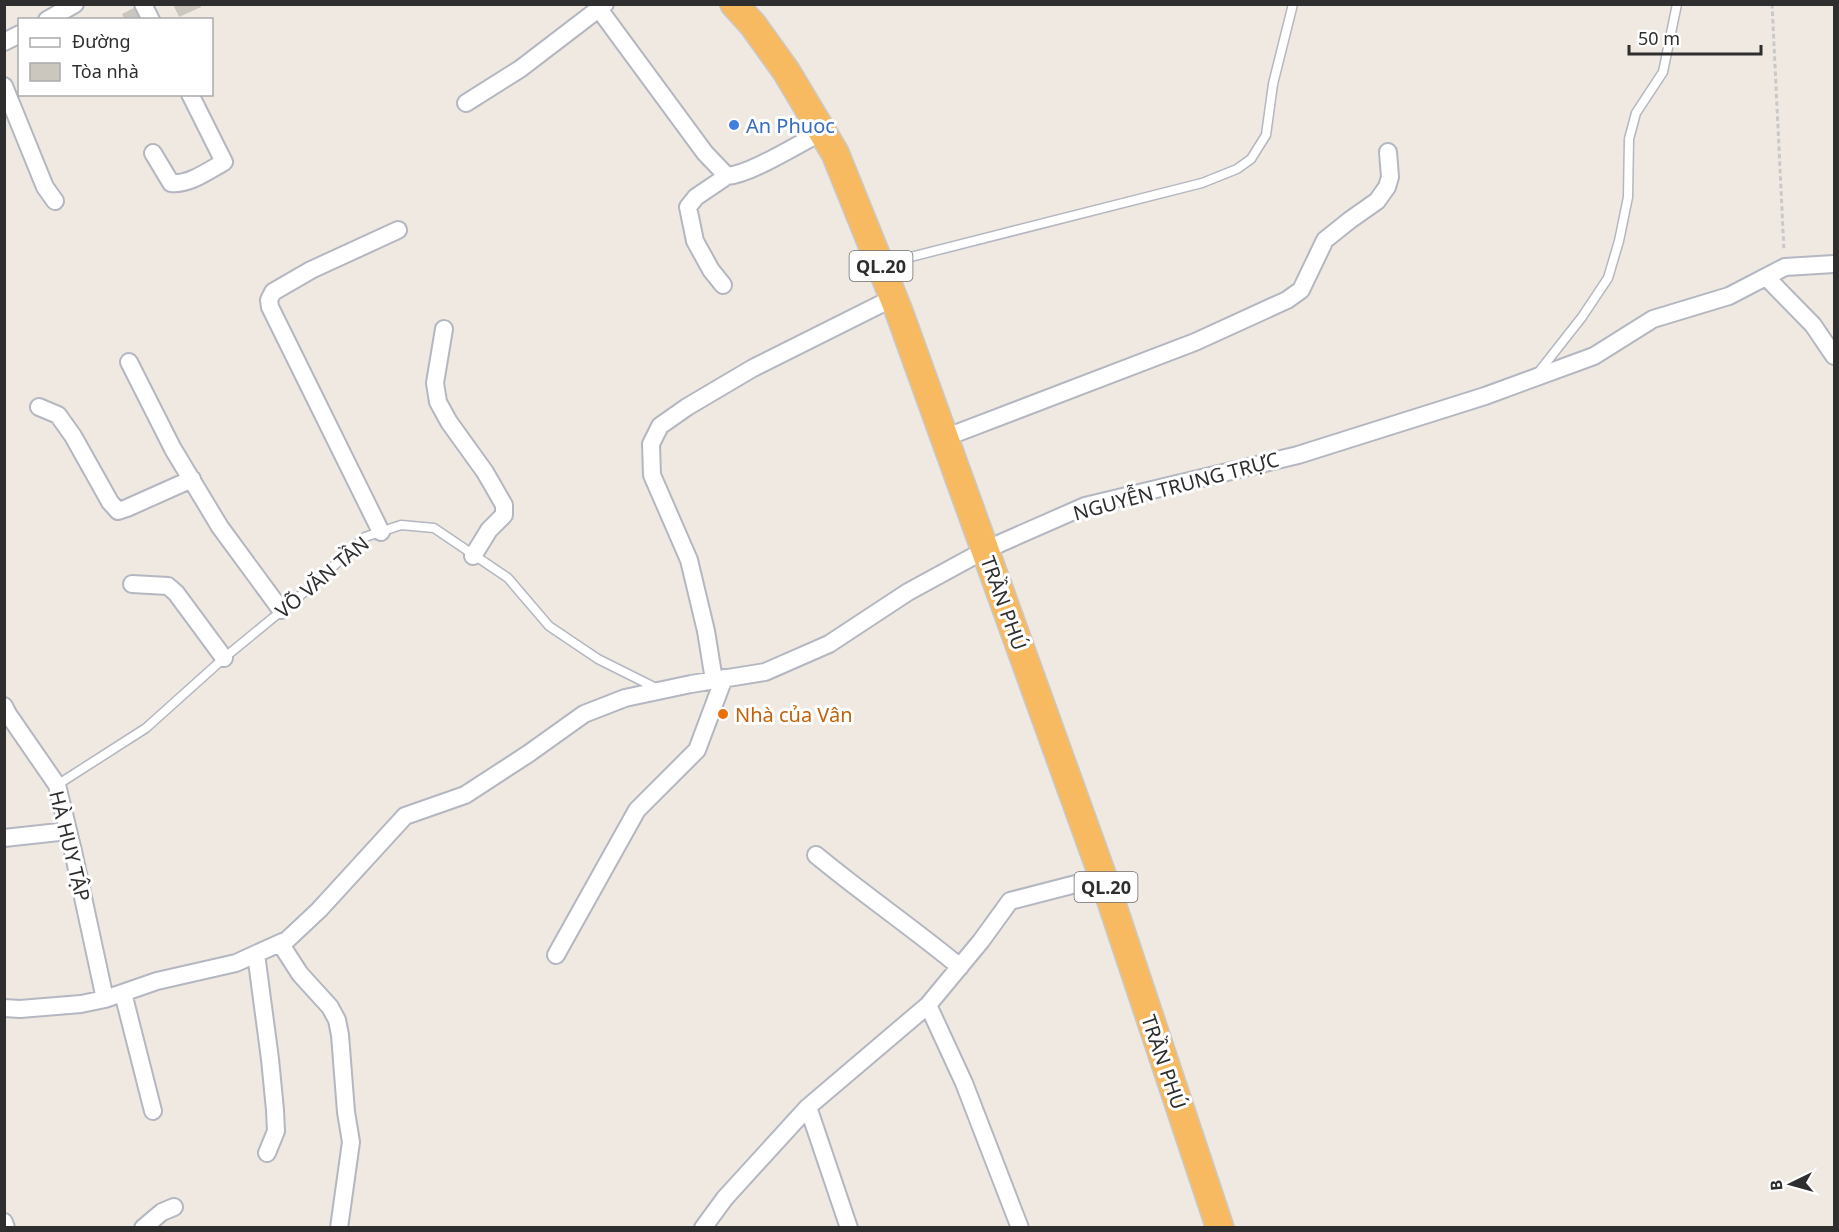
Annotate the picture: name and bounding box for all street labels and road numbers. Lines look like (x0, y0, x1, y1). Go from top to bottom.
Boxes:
road number: QL.20 (850, 251, 912, 281)
street label: NGUYỄN TRUNG TRỰC (1070, 445, 1282, 526)
street label: VÕ VĂN TẦN (269, 530, 375, 624)
street label: TRẦN PHÚ (975, 552, 1033, 654)
street label: HÀ HUY TẬP (43, 788, 97, 904)
road number: QL.20 (1074, 872, 1138, 902)
street label: TRẦN PHÚ (1135, 1011, 1193, 1113)

